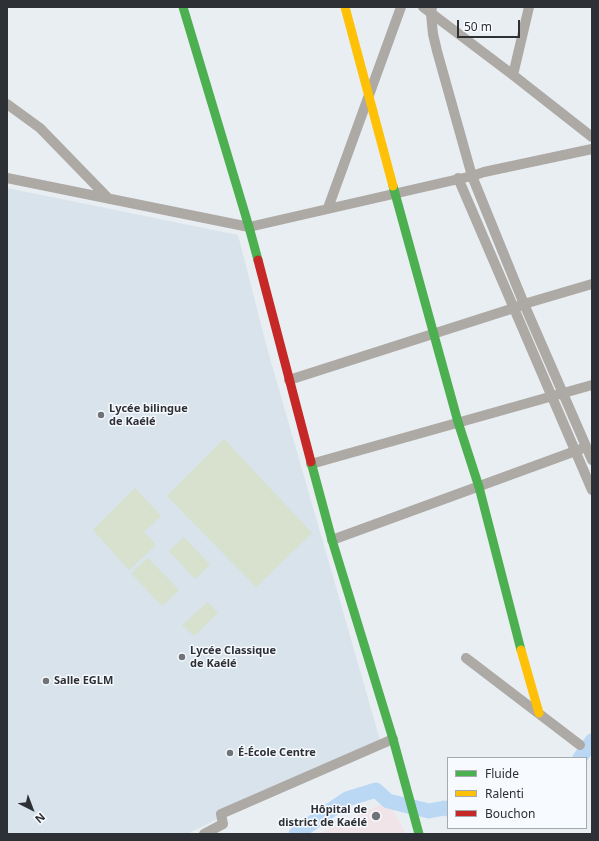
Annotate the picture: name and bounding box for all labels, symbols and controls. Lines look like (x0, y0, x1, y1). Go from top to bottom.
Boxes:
scale bar (459, 12, 522, 38)
text: 50 m (464, 18, 492, 35)
place label: Lycée bilingue de Kaélé (109, 402, 188, 428)
marker: Lycée bilingue de Kaélé (96, 410, 106, 420)
place label: Lycée Classique de Kaélé (190, 644, 276, 670)
marker: Lycée Classique de Kaélé (177, 652, 187, 662)
place label: Salle EGLM (54, 674, 113, 688)
marker: Salle EGLM (41, 676, 51, 686)
place label: É-École Centre (238, 746, 316, 760)
marker: É-École Centre (225, 748, 235, 758)
legend (447, 757, 587, 829)
text: Fluide (485, 765, 519, 782)
text: Ralenti (485, 785, 524, 802)
north arrow (12, 789, 52, 829)
place label: Hôpital de district de Kaélé (278, 803, 367, 829)
text: Bouchon (485, 805, 535, 822)
text: N (32, 810, 49, 827)
marker: Hôpital de district de Kaélé (370, 810, 382, 822)

